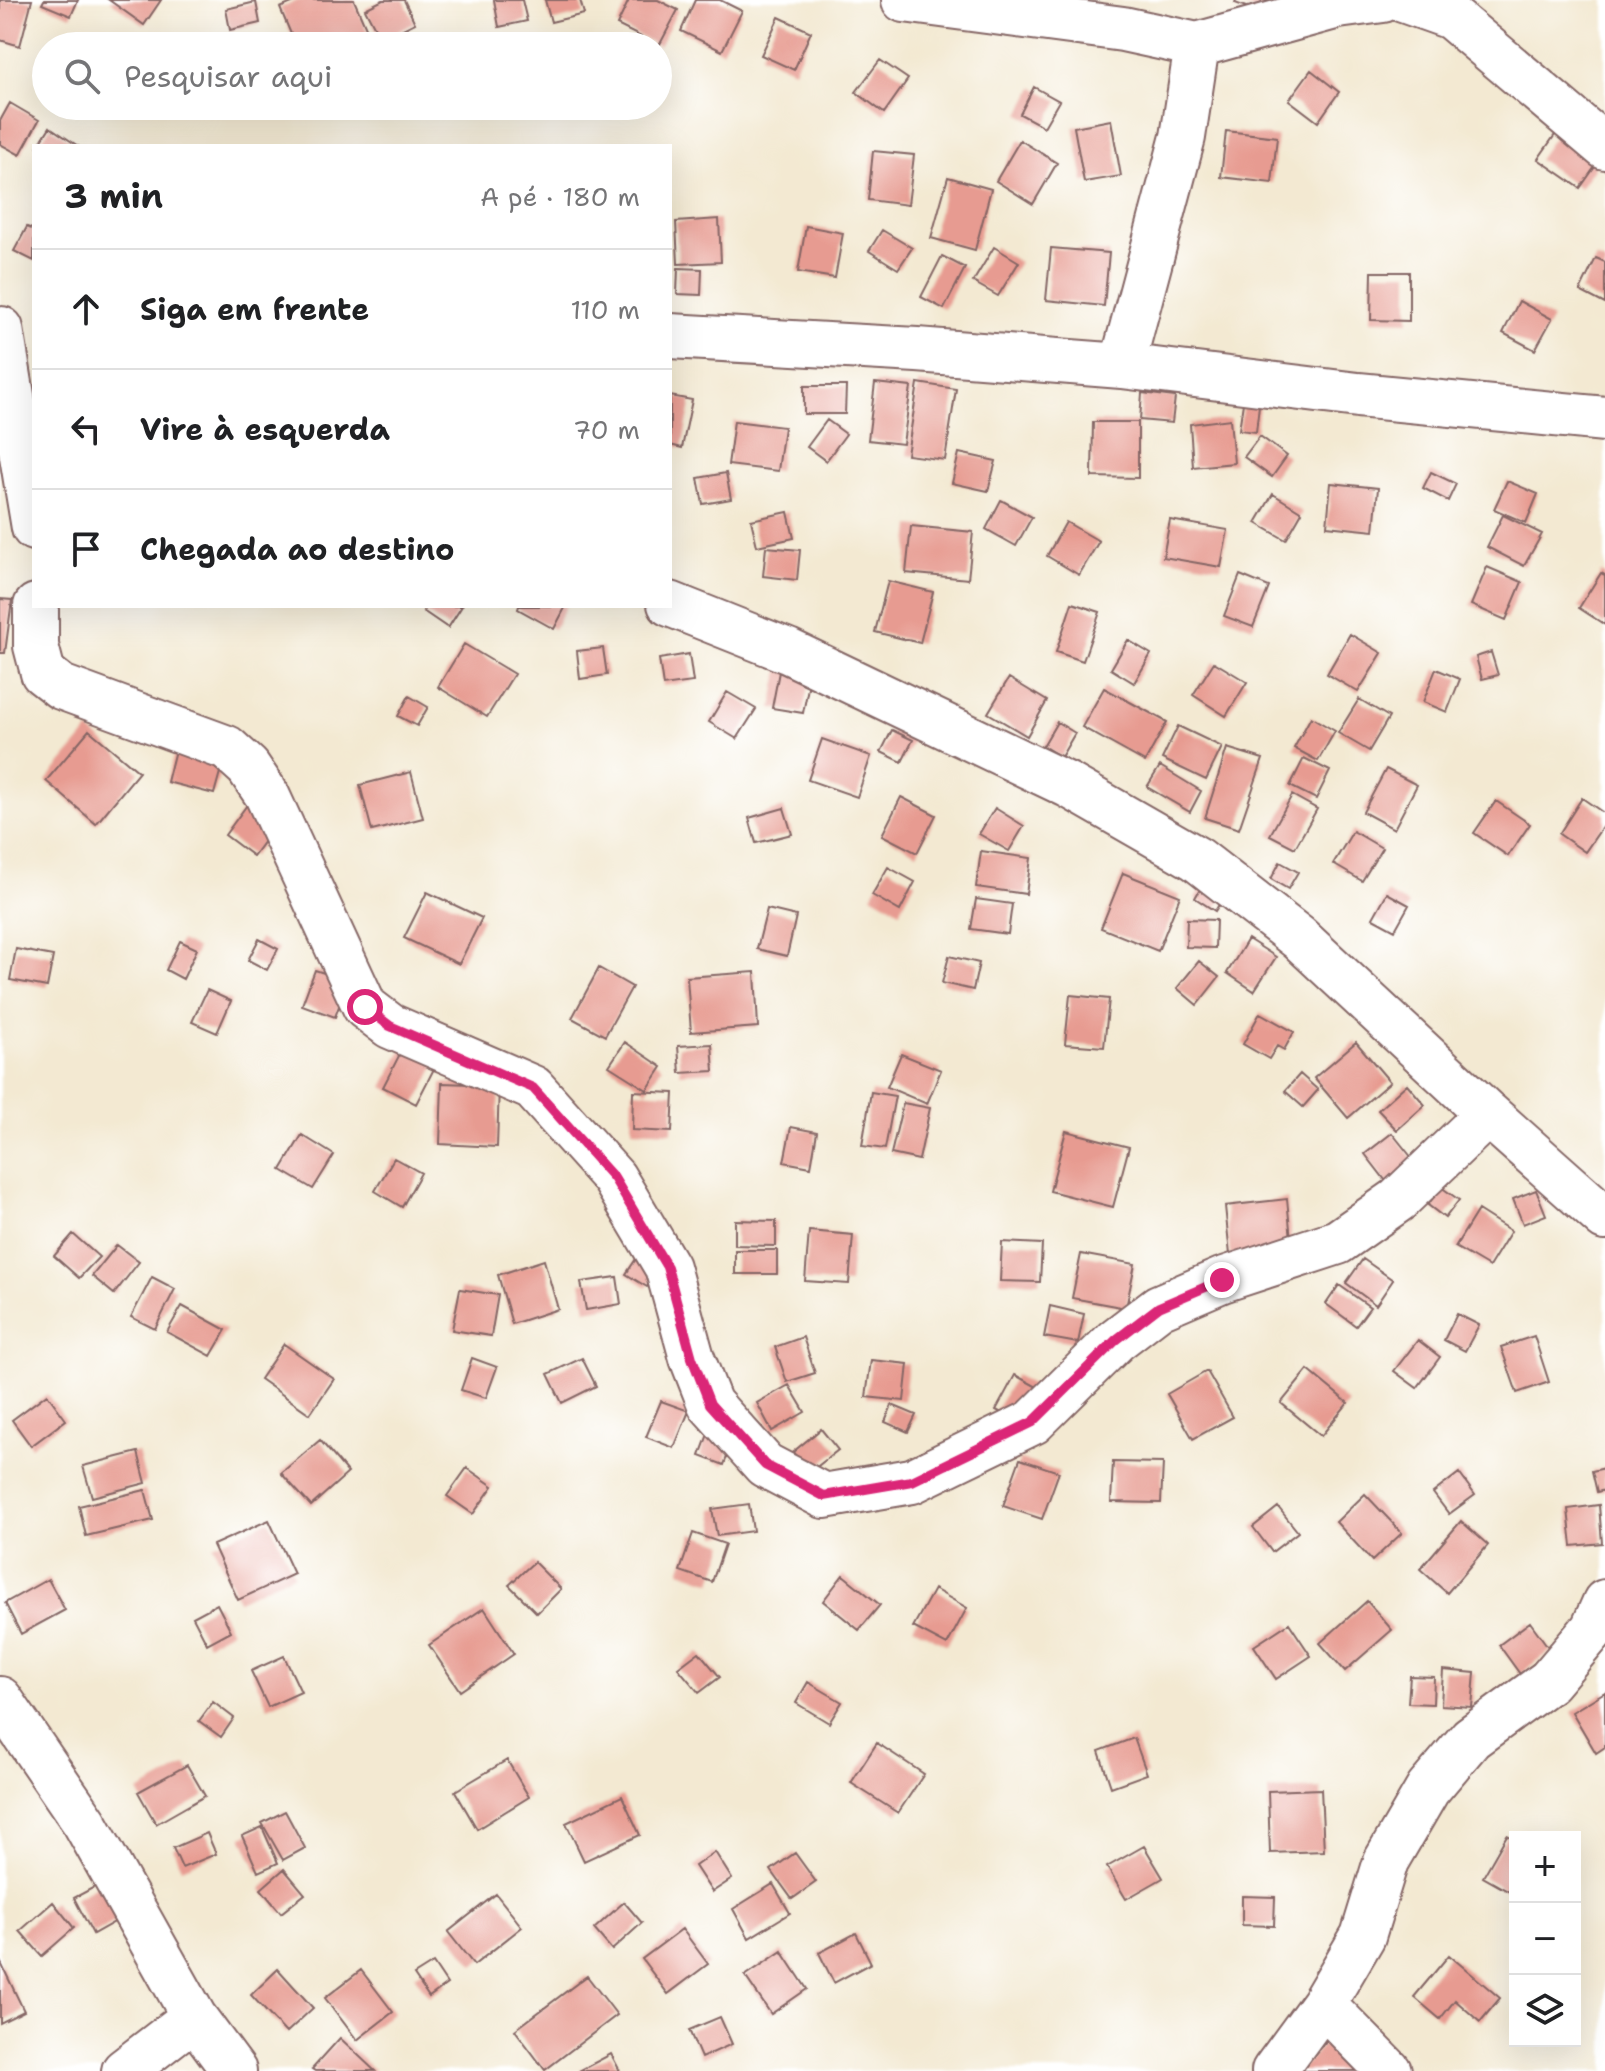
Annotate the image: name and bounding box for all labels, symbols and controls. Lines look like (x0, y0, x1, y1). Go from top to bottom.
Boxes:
search box (32, 32, 672, 120)
icon: search (60, 54, 104, 98)
text: Pesquisar aqui (124, 56, 333, 97)
text: 3 min (64, 173, 163, 219)
text: A pé · 180 m (480, 179, 640, 214)
icon: ahead (64, 287, 108, 331)
text: Siga em frente (140, 289, 369, 330)
text: 110 m (570, 292, 640, 327)
icon: left (64, 407, 108, 451)
text: Vire à esquerda (140, 409, 390, 450)
text: 70 m (573, 412, 640, 447)
icon: arrive (64, 527, 108, 571)
text: Chegada ao destino (140, 529, 455, 570)
route start (347, 989, 383, 1025)
route end (1204, 1262, 1240, 1298)
map controls (1509, 1831, 1581, 2047)
button: + (1509, 1831, 1581, 1903)
button: − (1509, 1903, 1581, 1975)
button: layers (1509, 1975, 1581, 2047)

